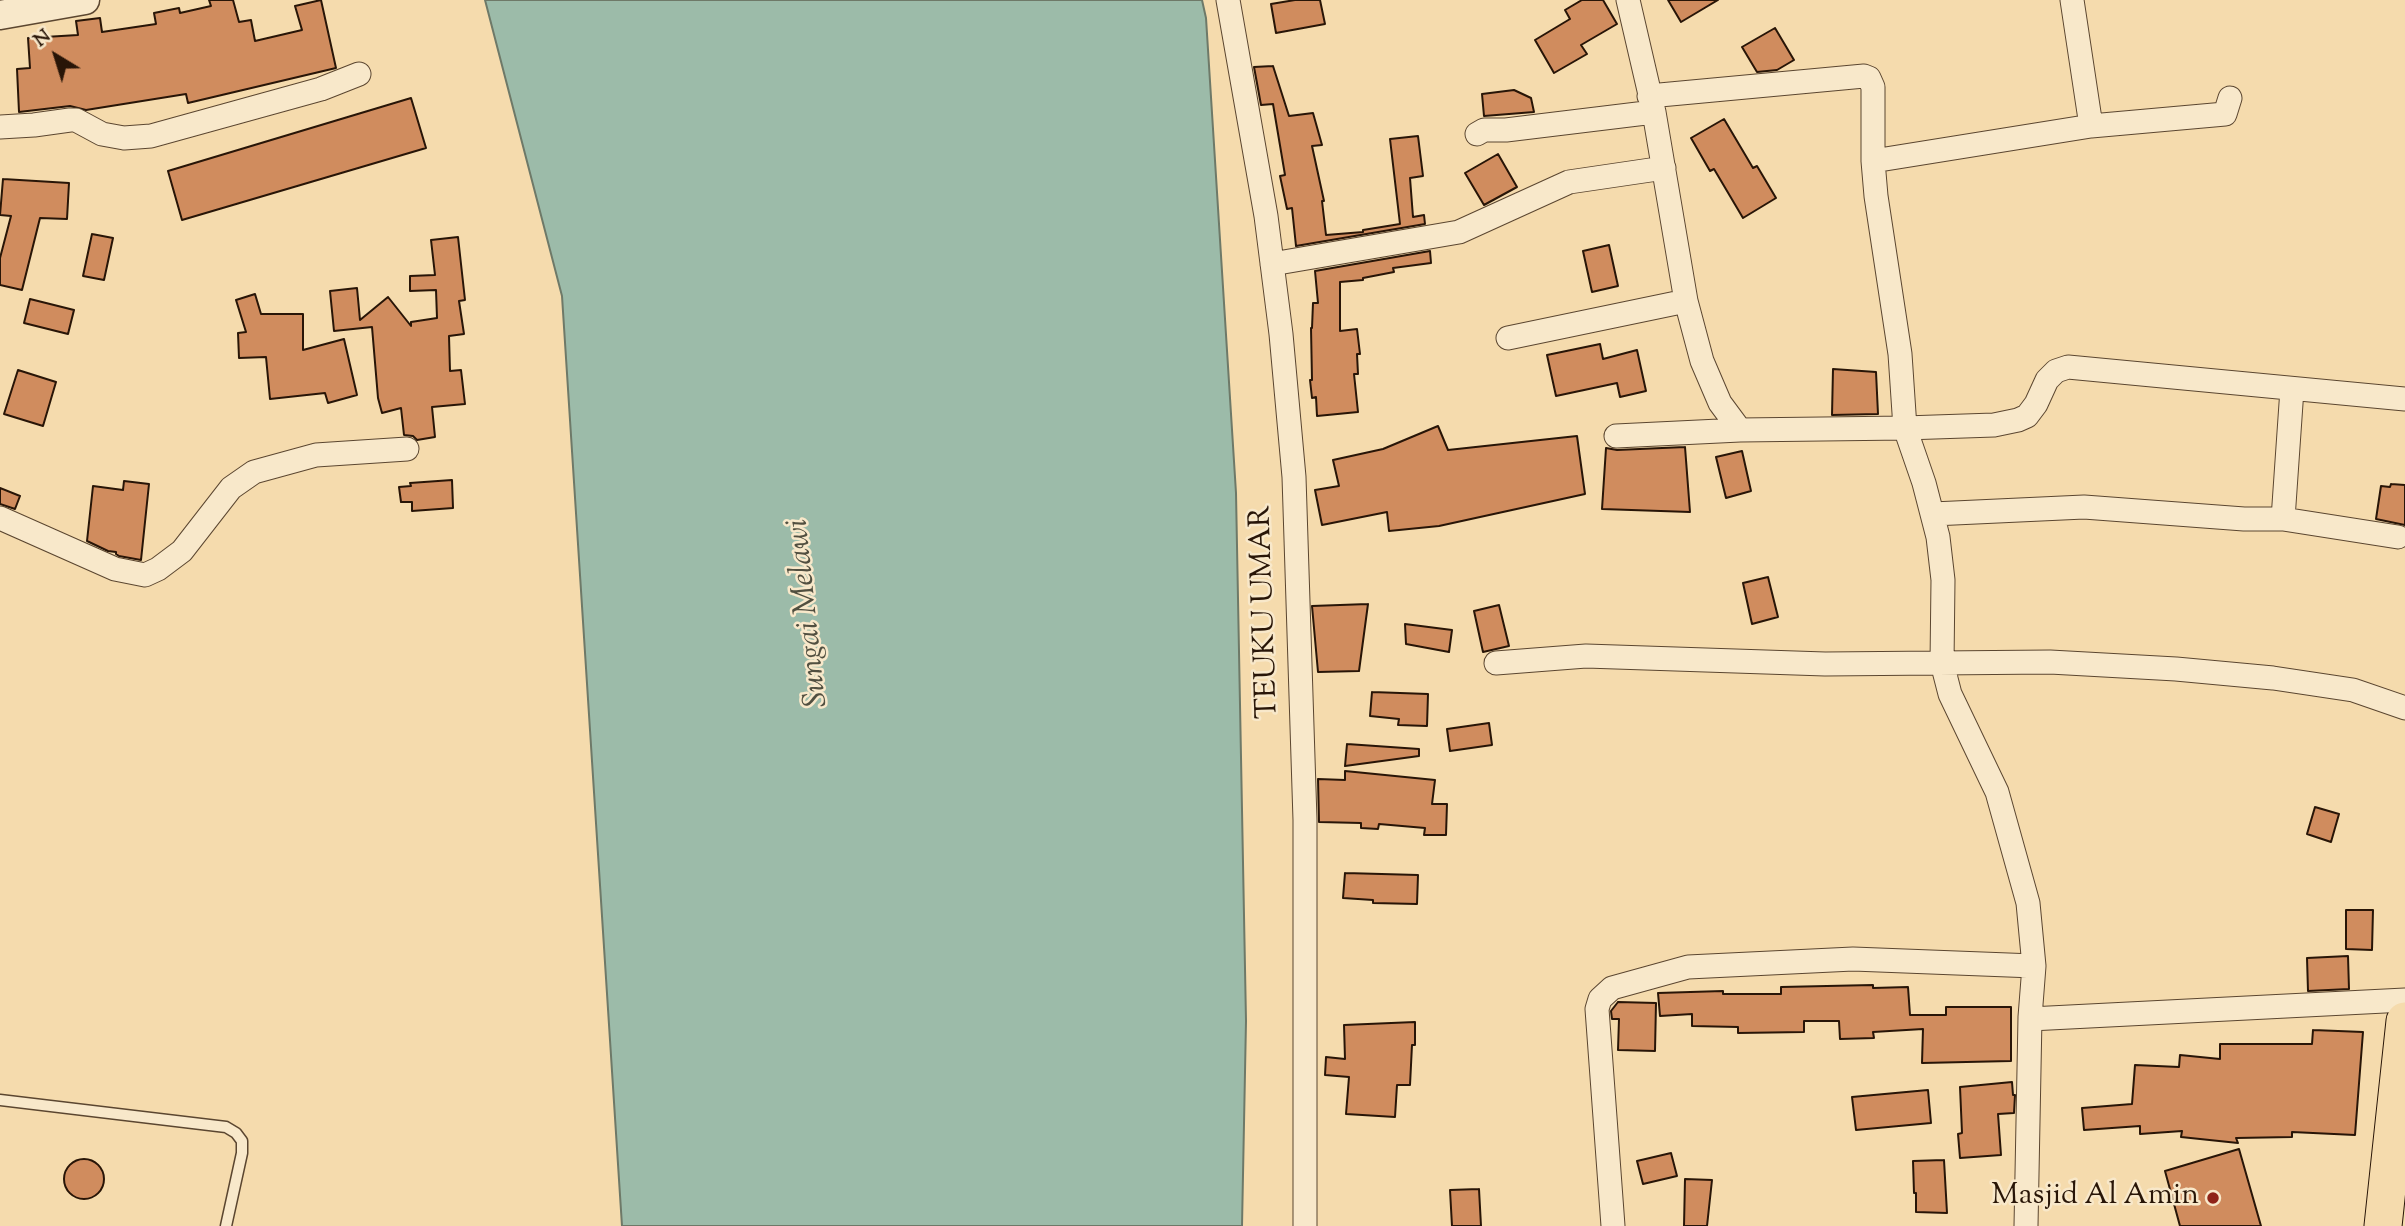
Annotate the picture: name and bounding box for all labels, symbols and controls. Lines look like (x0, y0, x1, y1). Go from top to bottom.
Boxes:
north arrow (21, 21, 91, 91)
text: N (28, 24, 57, 54)
street label: TEUKU UMAR (1245, 505, 1289, 719)
water label: Sungai Melawi (781, 517, 839, 709)
place label: Masjid Al Amin (1991, 1180, 2199, 1216)
marker: Masjid Al Amin (2205, 1190, 2221, 1206)

